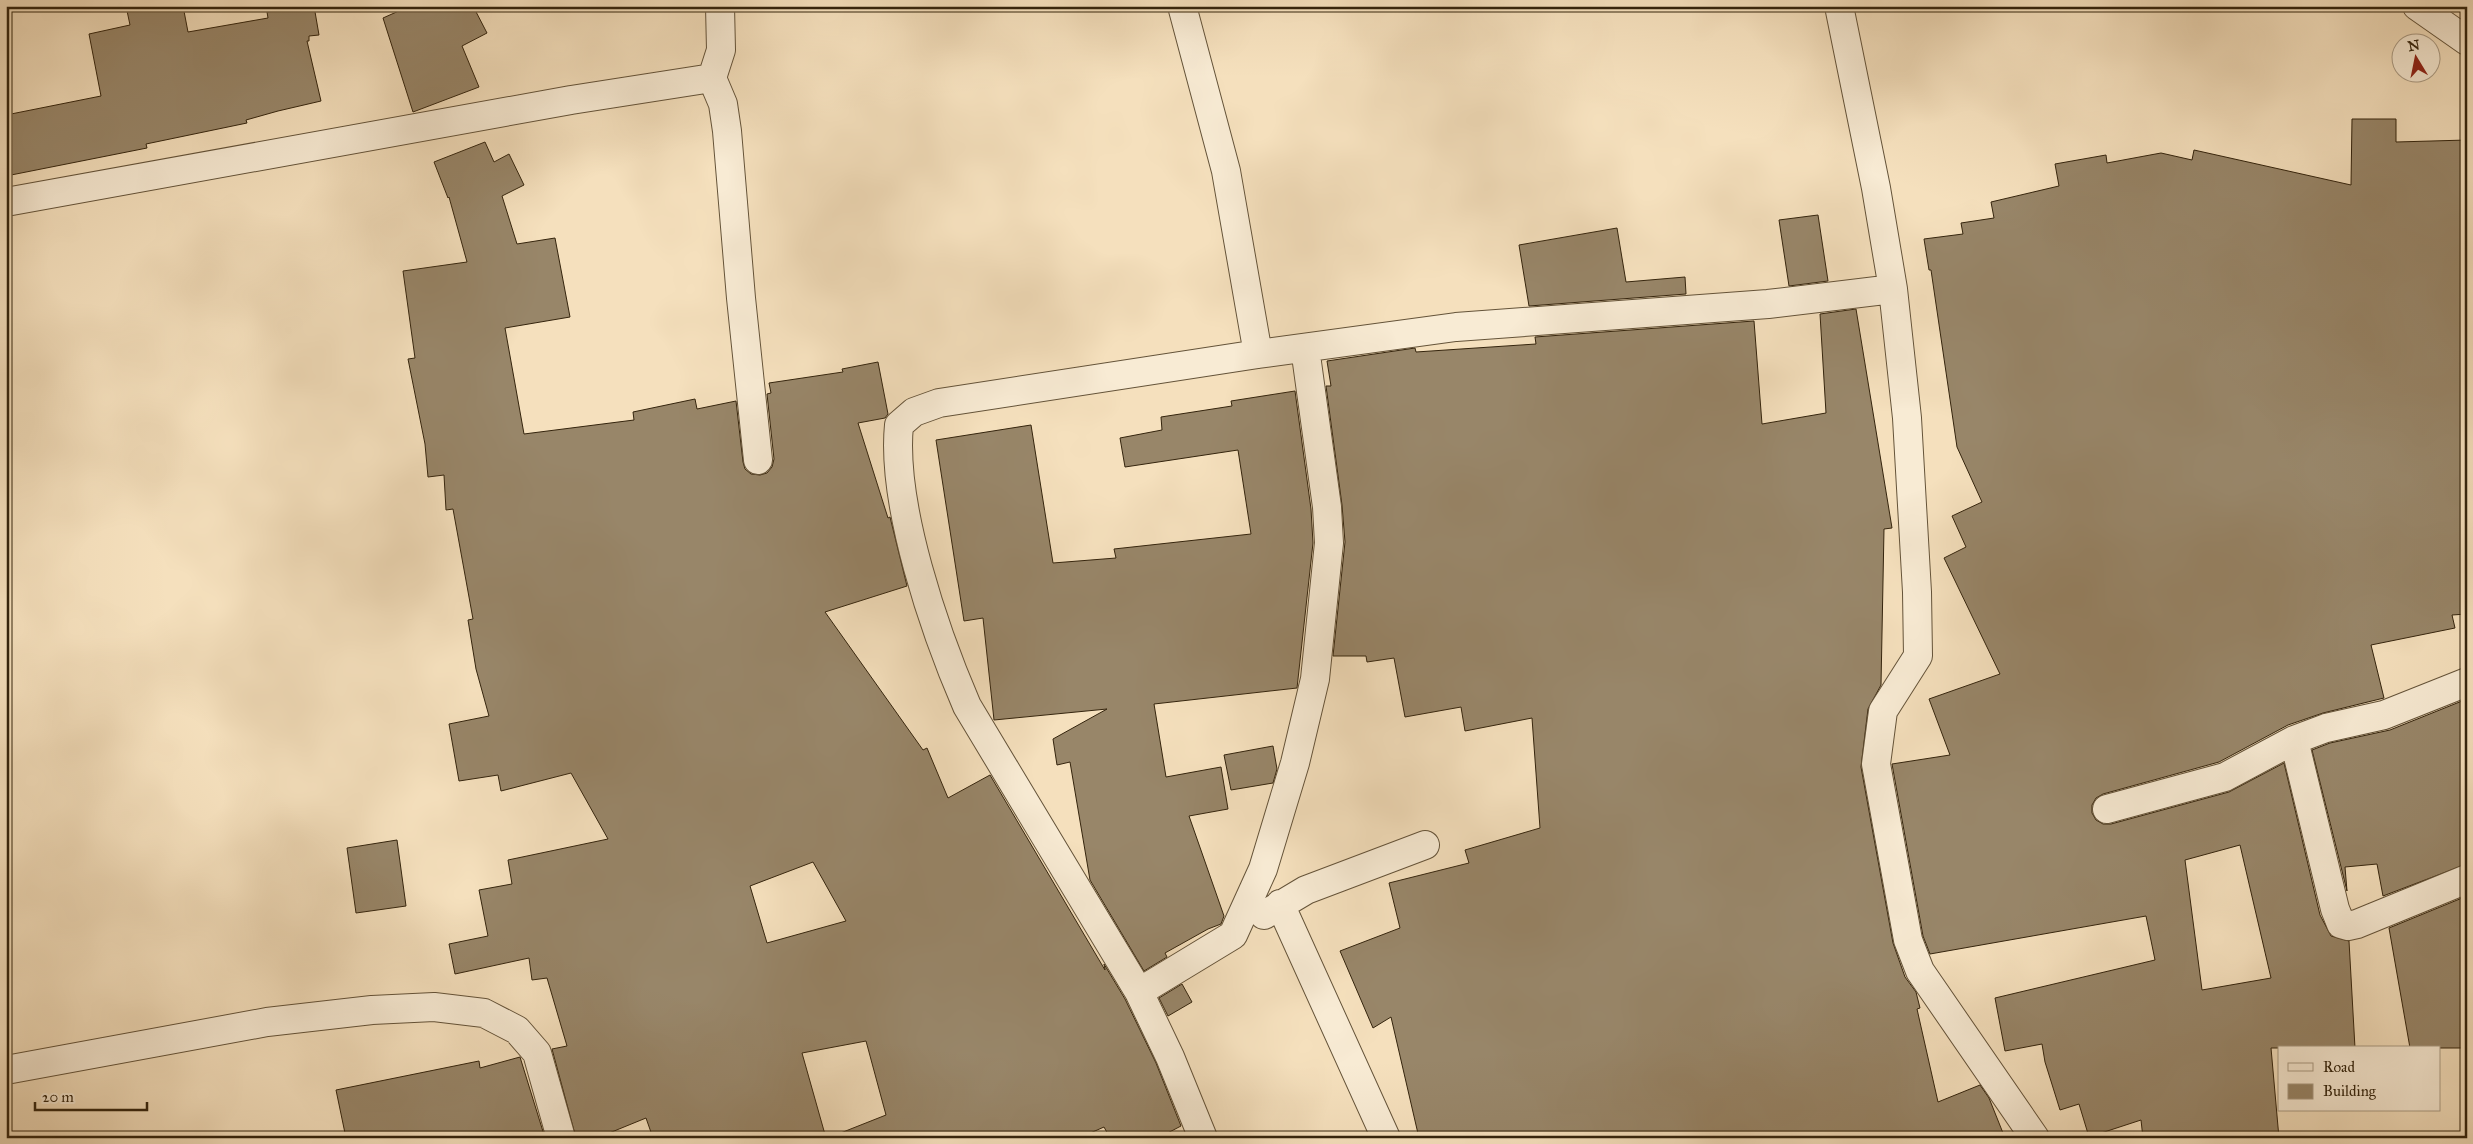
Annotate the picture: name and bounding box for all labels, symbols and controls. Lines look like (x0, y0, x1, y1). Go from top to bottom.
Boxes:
north arrow (2390, 32, 2440, 82)
text: N (2407, 36, 2421, 55)
legend (2278, 1046, 2440, 1112)
text: Road (2323, 1058, 2355, 1076)
scale bar (35, 1079, 148, 1111)
text: Building (2323, 1082, 2377, 1100)
text: 20 m (42, 1088, 74, 1106)

